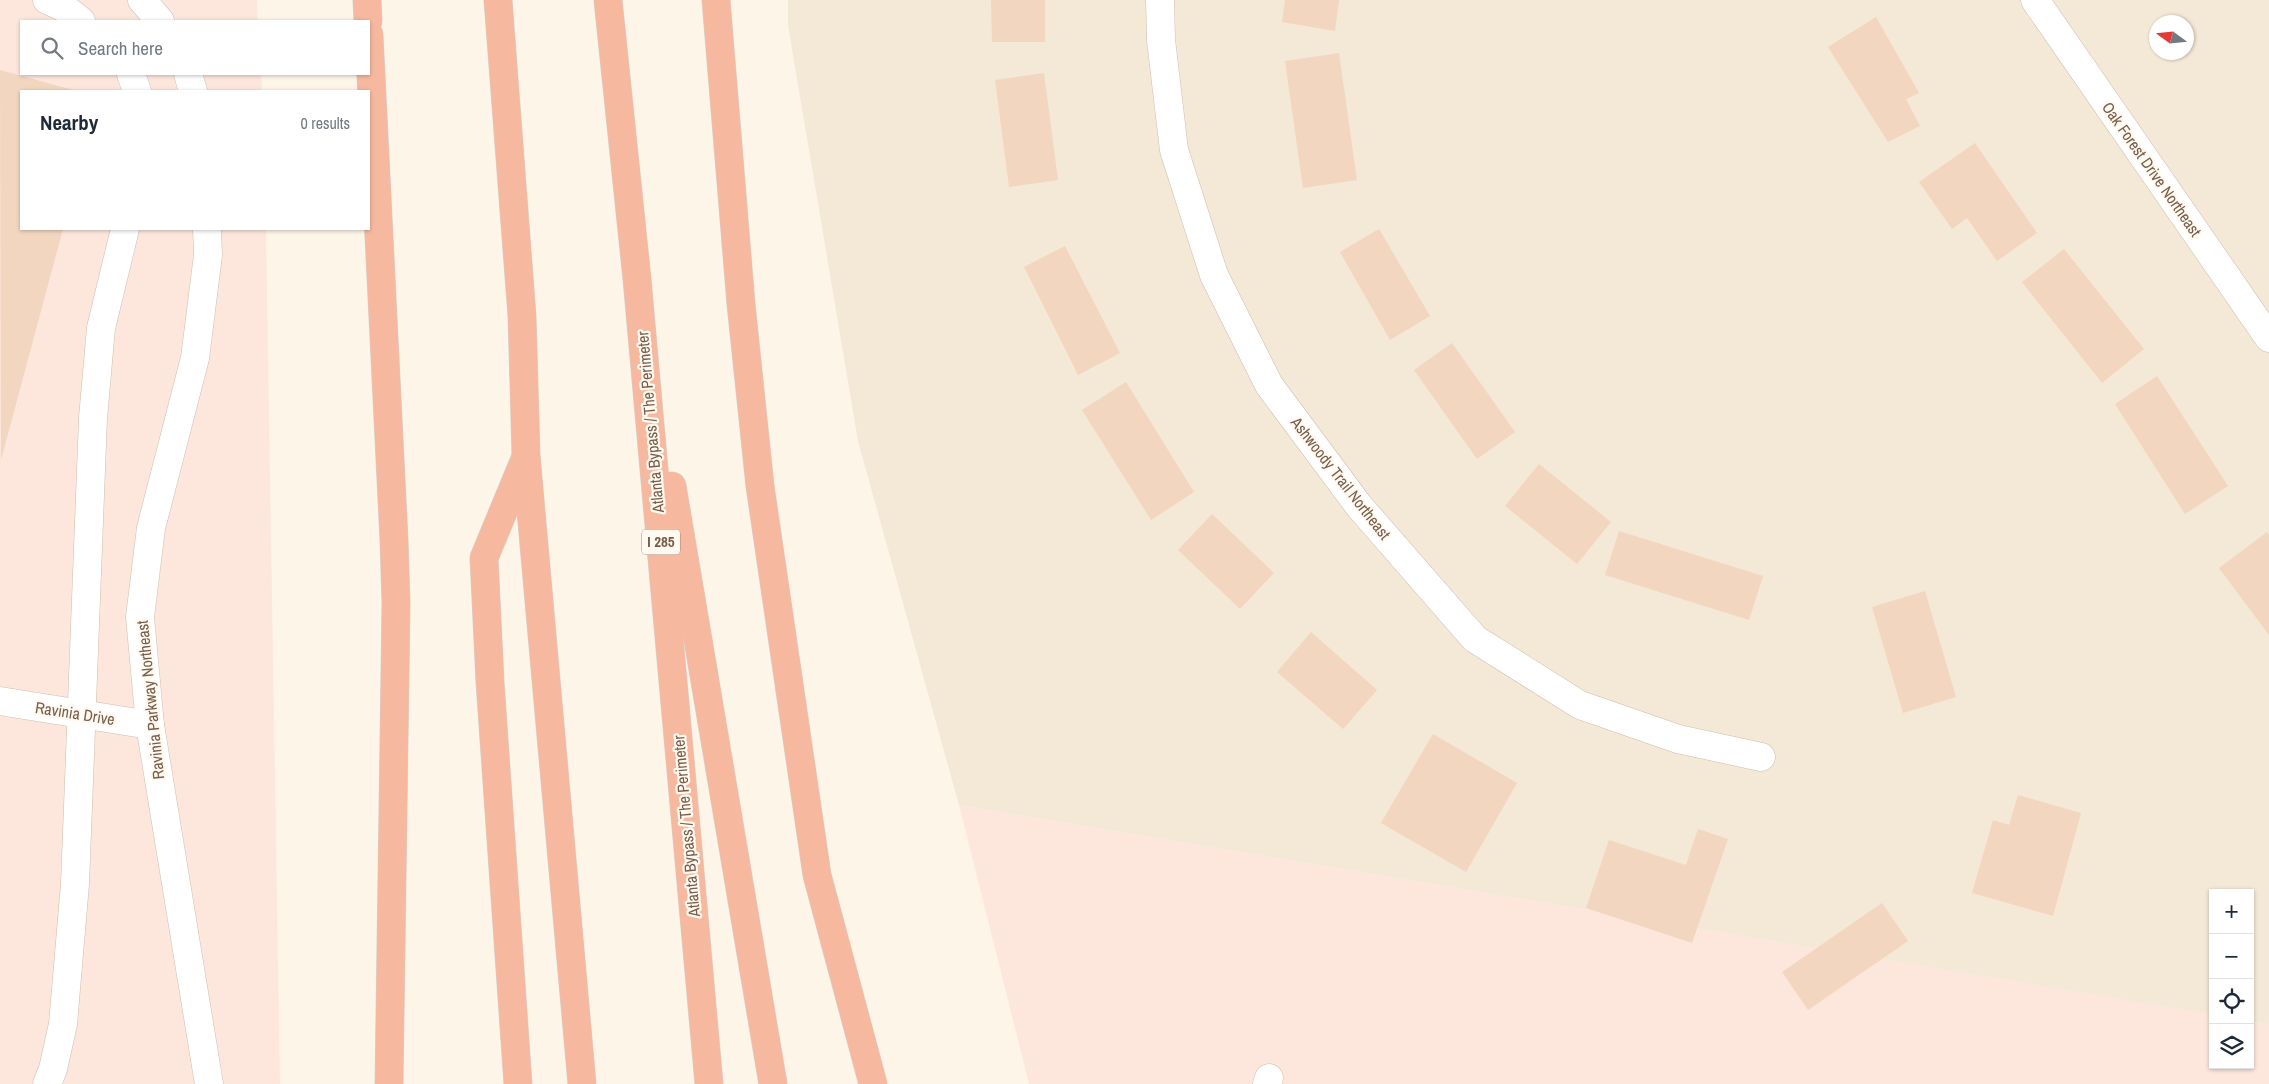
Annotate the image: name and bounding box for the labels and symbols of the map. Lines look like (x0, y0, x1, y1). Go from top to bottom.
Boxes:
north arrow (2149, 15, 2194, 60)
street label: Oak Forest Drive Northeast (2097, 97, 2207, 241)
street label: Atlanta Bypass / The Perimeter (631, 330, 669, 515)
street label: Ashwoody Trail Northeast (1285, 411, 1396, 544)
road number: I 285 (642, 530, 680, 554)
street label: Ravinia Parkway Northeast (131, 619, 169, 781)
street label: Ravinia Drive (34, 696, 116, 730)
street label: Atlanta Bypass / The Perimeter (667, 734, 705, 919)

